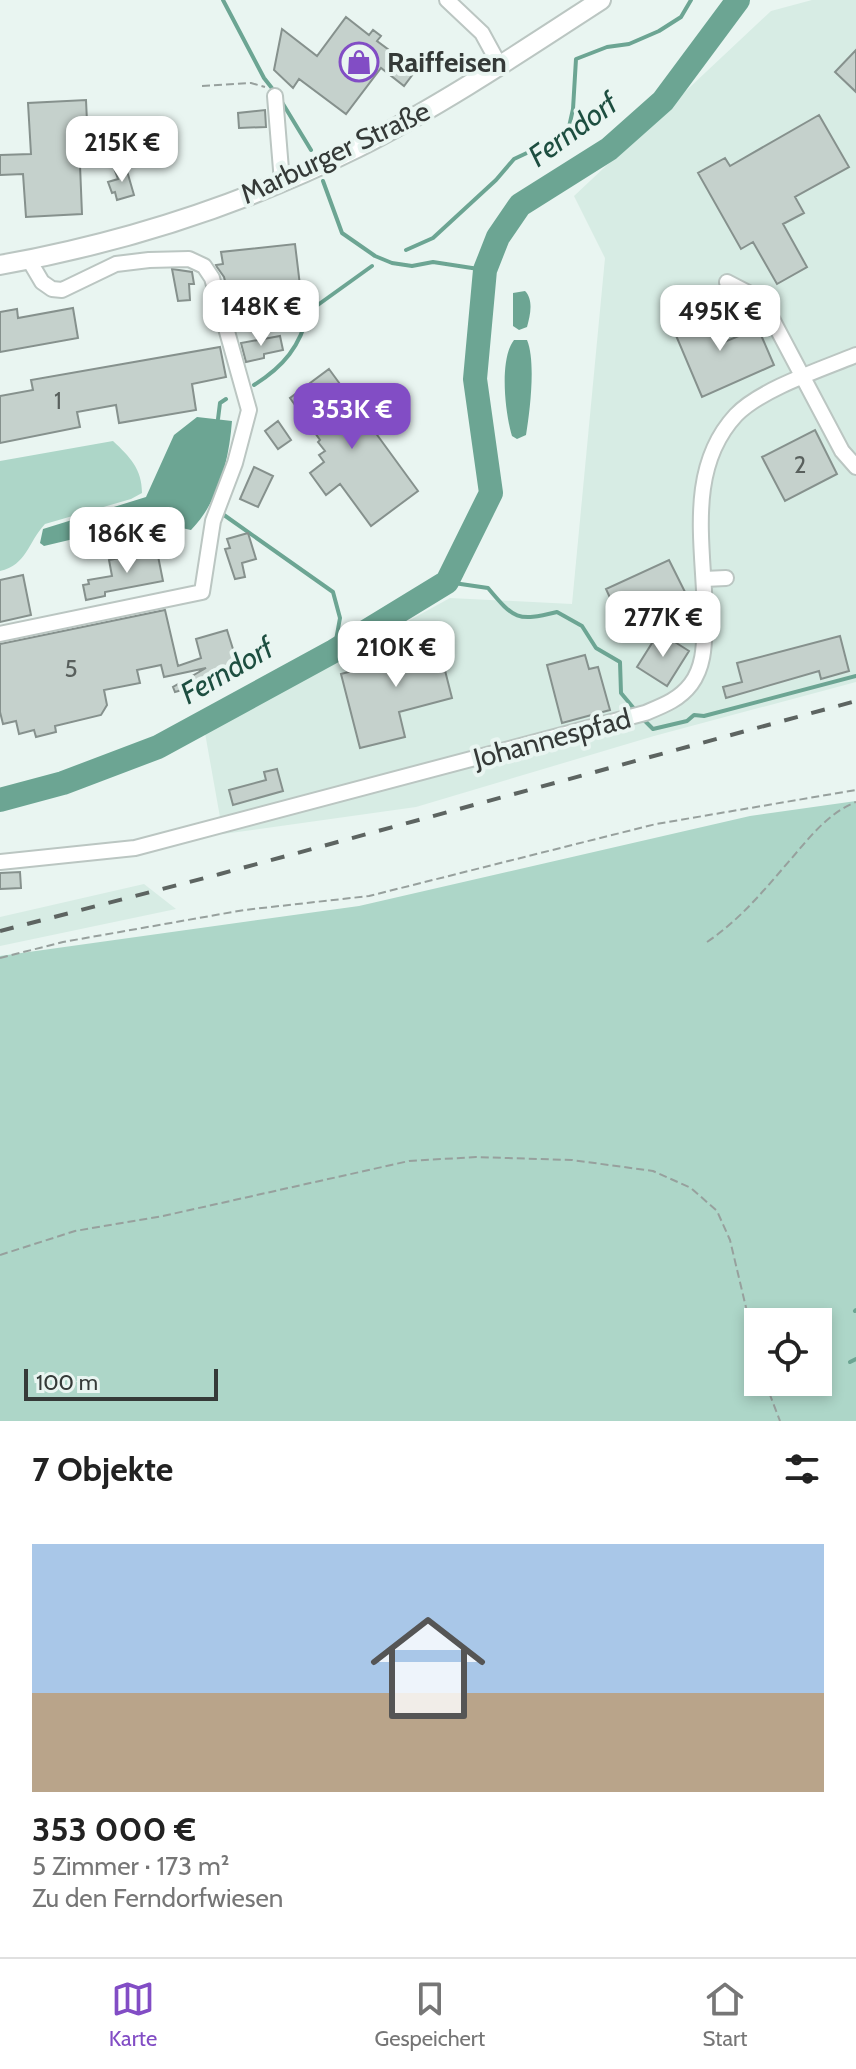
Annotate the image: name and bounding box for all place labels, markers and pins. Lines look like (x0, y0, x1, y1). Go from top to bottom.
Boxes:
shop icon: Raiffeisen (338, 41, 380, 83)
place label: Raiffeisen (387, 45, 507, 79)
pin: 215K € (57, 116, 187, 184)
pin: 148K € (196, 280, 326, 348)
pin: 495K € (655, 285, 785, 353)
pin: 353K € (287, 383, 417, 451)
pin: 186K € (62, 507, 192, 575)
pin: 277K € (598, 591, 728, 659)
pin: 210K € (331, 621, 461, 689)

